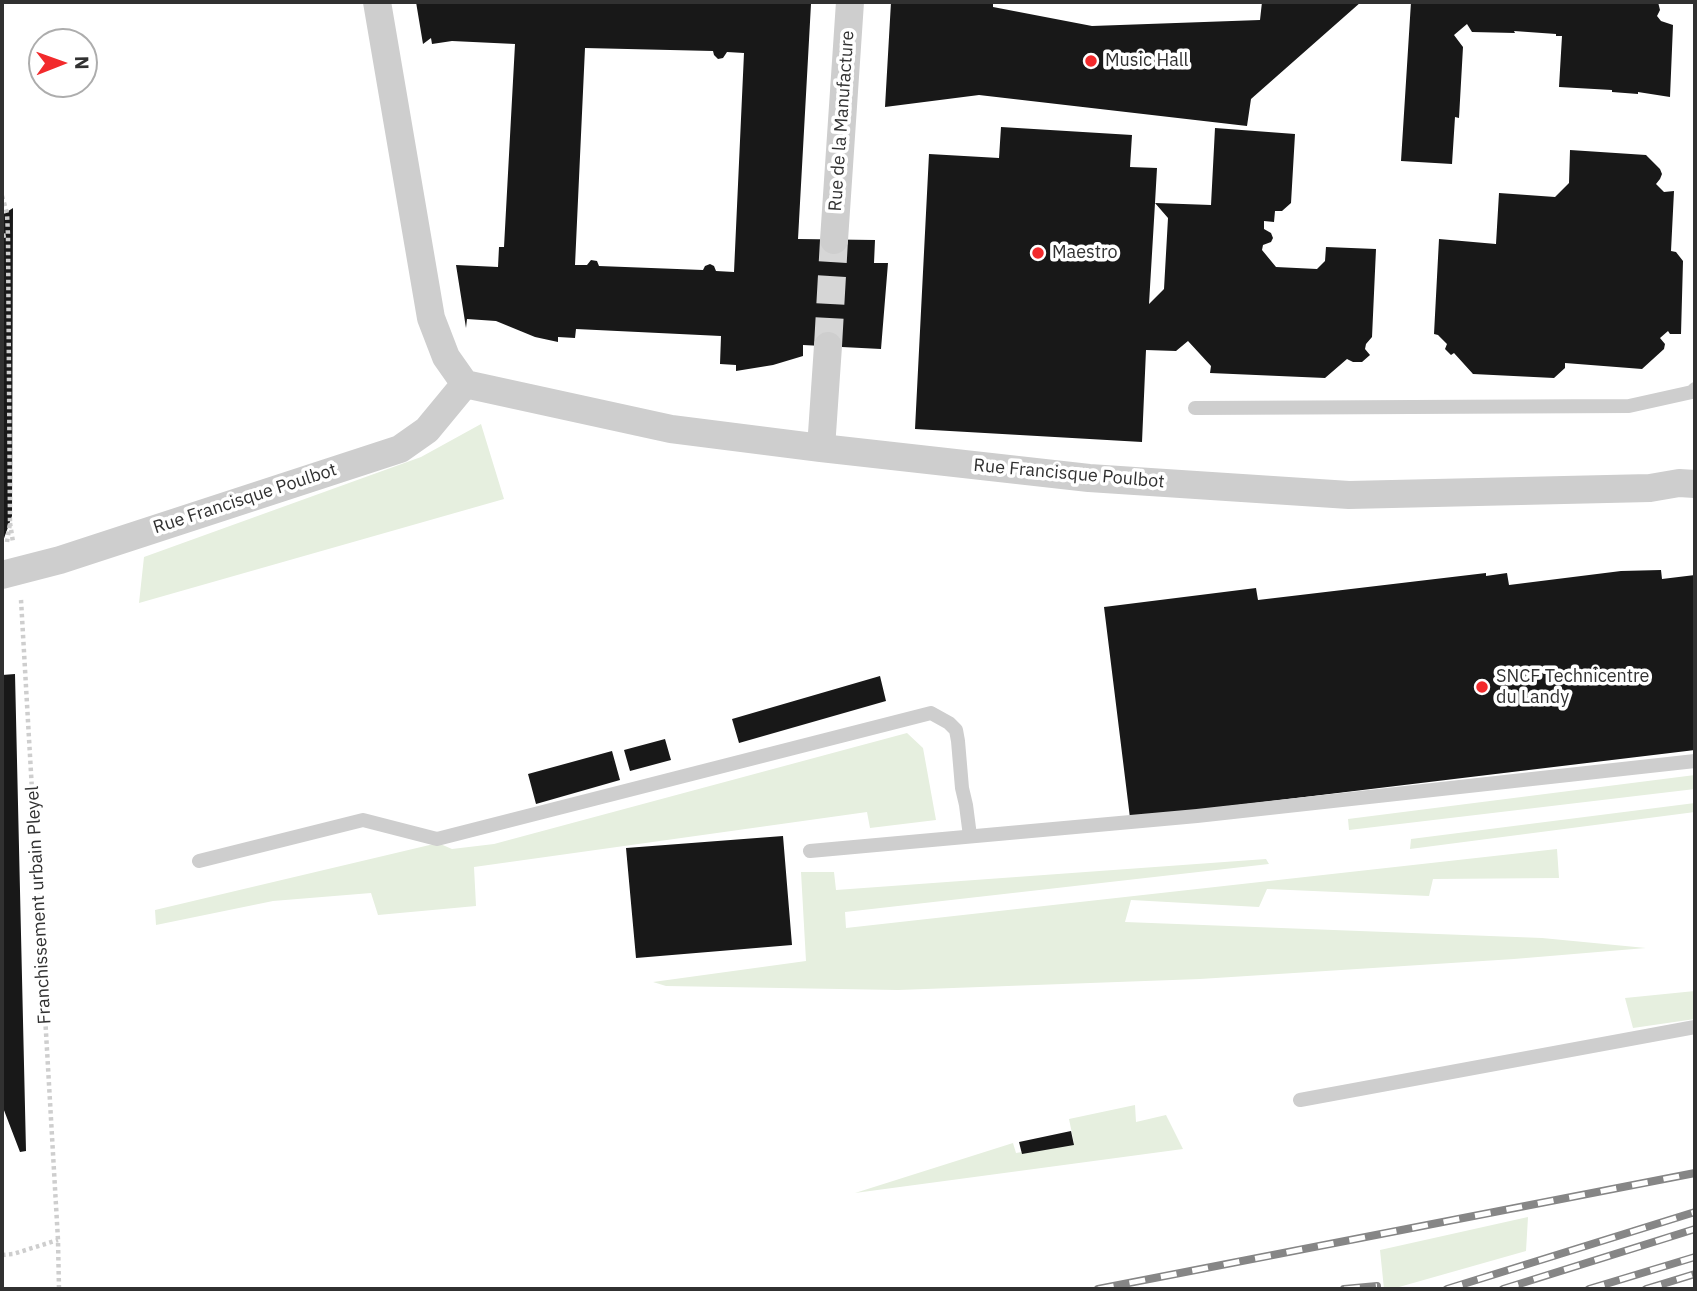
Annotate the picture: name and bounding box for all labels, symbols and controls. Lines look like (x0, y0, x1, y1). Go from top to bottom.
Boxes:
north arrow (28, 28, 98, 98)
street label: Rue de la Manufacture (825, 30, 859, 212)
place label: Music Hall (1105, 50, 1188, 72)
marker: Music Hall (1083, 53, 1099, 69)
text: N (70, 56, 94, 70)
place label: Maestro (1052, 242, 1118, 264)
marker: Maestro (1030, 245, 1046, 261)
street label: Rue Francisque Poulbot (973, 455, 1165, 493)
street label: Rue Francisque Poulbot (151, 459, 339, 539)
place label: SNCF Technicentre du Landy (1496, 666, 1649, 708)
marker: SNCF Technicentre du Landy (1474, 679, 1490, 695)
street label: Franchissement urbain Pleyel (22, 785, 56, 1025)

